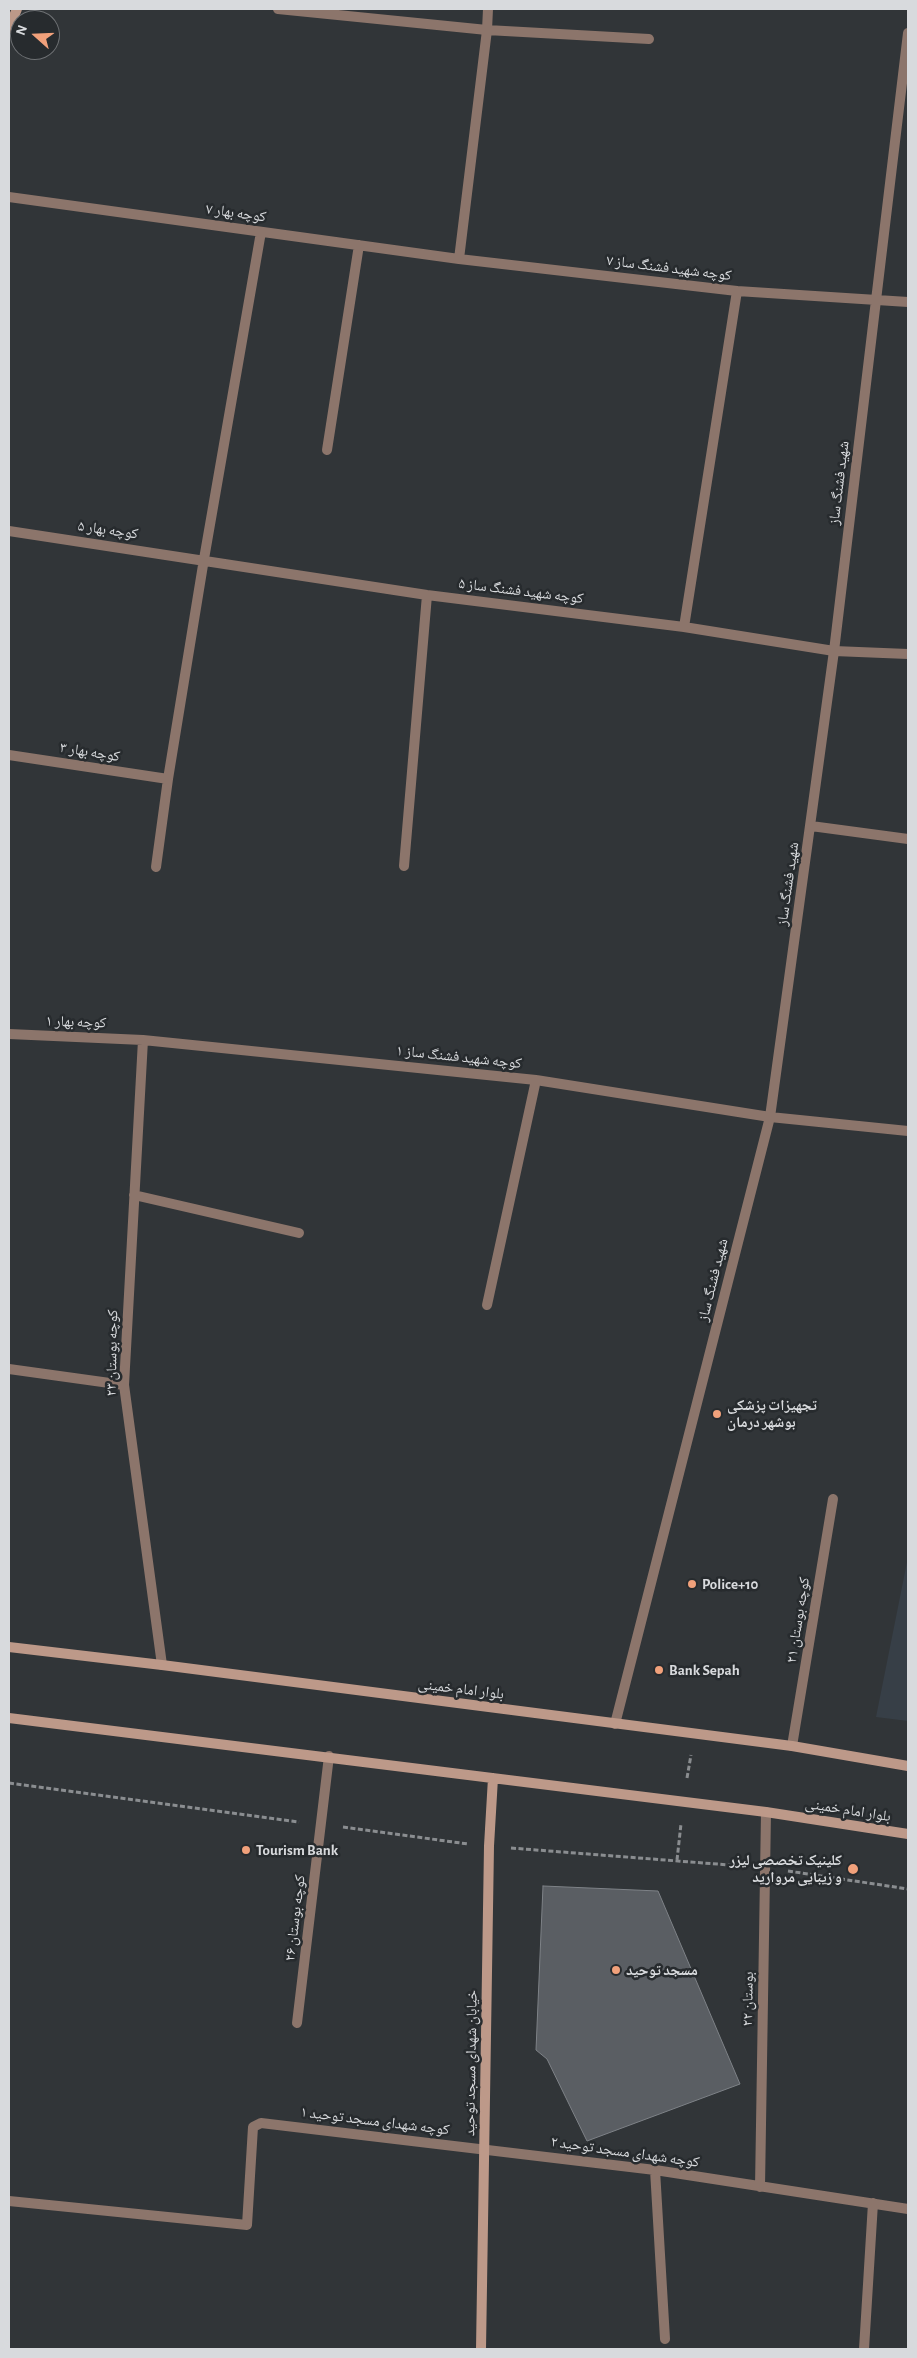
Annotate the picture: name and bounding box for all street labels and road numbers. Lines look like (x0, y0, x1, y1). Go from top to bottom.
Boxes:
street label: کوچه بهار ۷ (205, 200, 267, 226)
street label: کوچه شهید فشنگ ساز ۷ (605, 251, 733, 285)
street label: شهید فشنگ ساز (825, 440, 853, 526)
street label: کوچه بهار ۵ (77, 517, 139, 543)
street label: کوچه شهید فشنگ ساز ۵ (457, 574, 585, 608)
street label: کوچه بهار ۳ (59, 738, 121, 766)
street label: شهید فشنگ ساز (773, 841, 803, 927)
street label: کوچه بهار ۱ (45, 1012, 107, 1032)
street label: کوچه شهید فشنگ ساز ۱ (395, 1041, 523, 1073)
street label: شهید فشنگ ساز (694, 1237, 732, 1323)
street label: کوچه بوستان ۲۳ (102, 1309, 122, 1397)
street label: کوچه بوستان ۲۱ (782, 1576, 814, 1664)
street label: بلوار امام خمینی (417, 1675, 505, 1703)
street label: بلوار امام خمینی (804, 1794, 892, 1826)
street label: کوچه بوستان ۲۶ (281, 1874, 309, 1962)
street label: بوستان ۲۲ (739, 1971, 757, 2027)
street label: خیابان شهدای مسجد توحید (461, 1990, 481, 2136)
street label: کوچه شهدای مسجد توحید ۱ (300, 2103, 450, 2139)
street label: کوچه شهدای مسجد توحید ۲ (550, 2133, 700, 2171)

